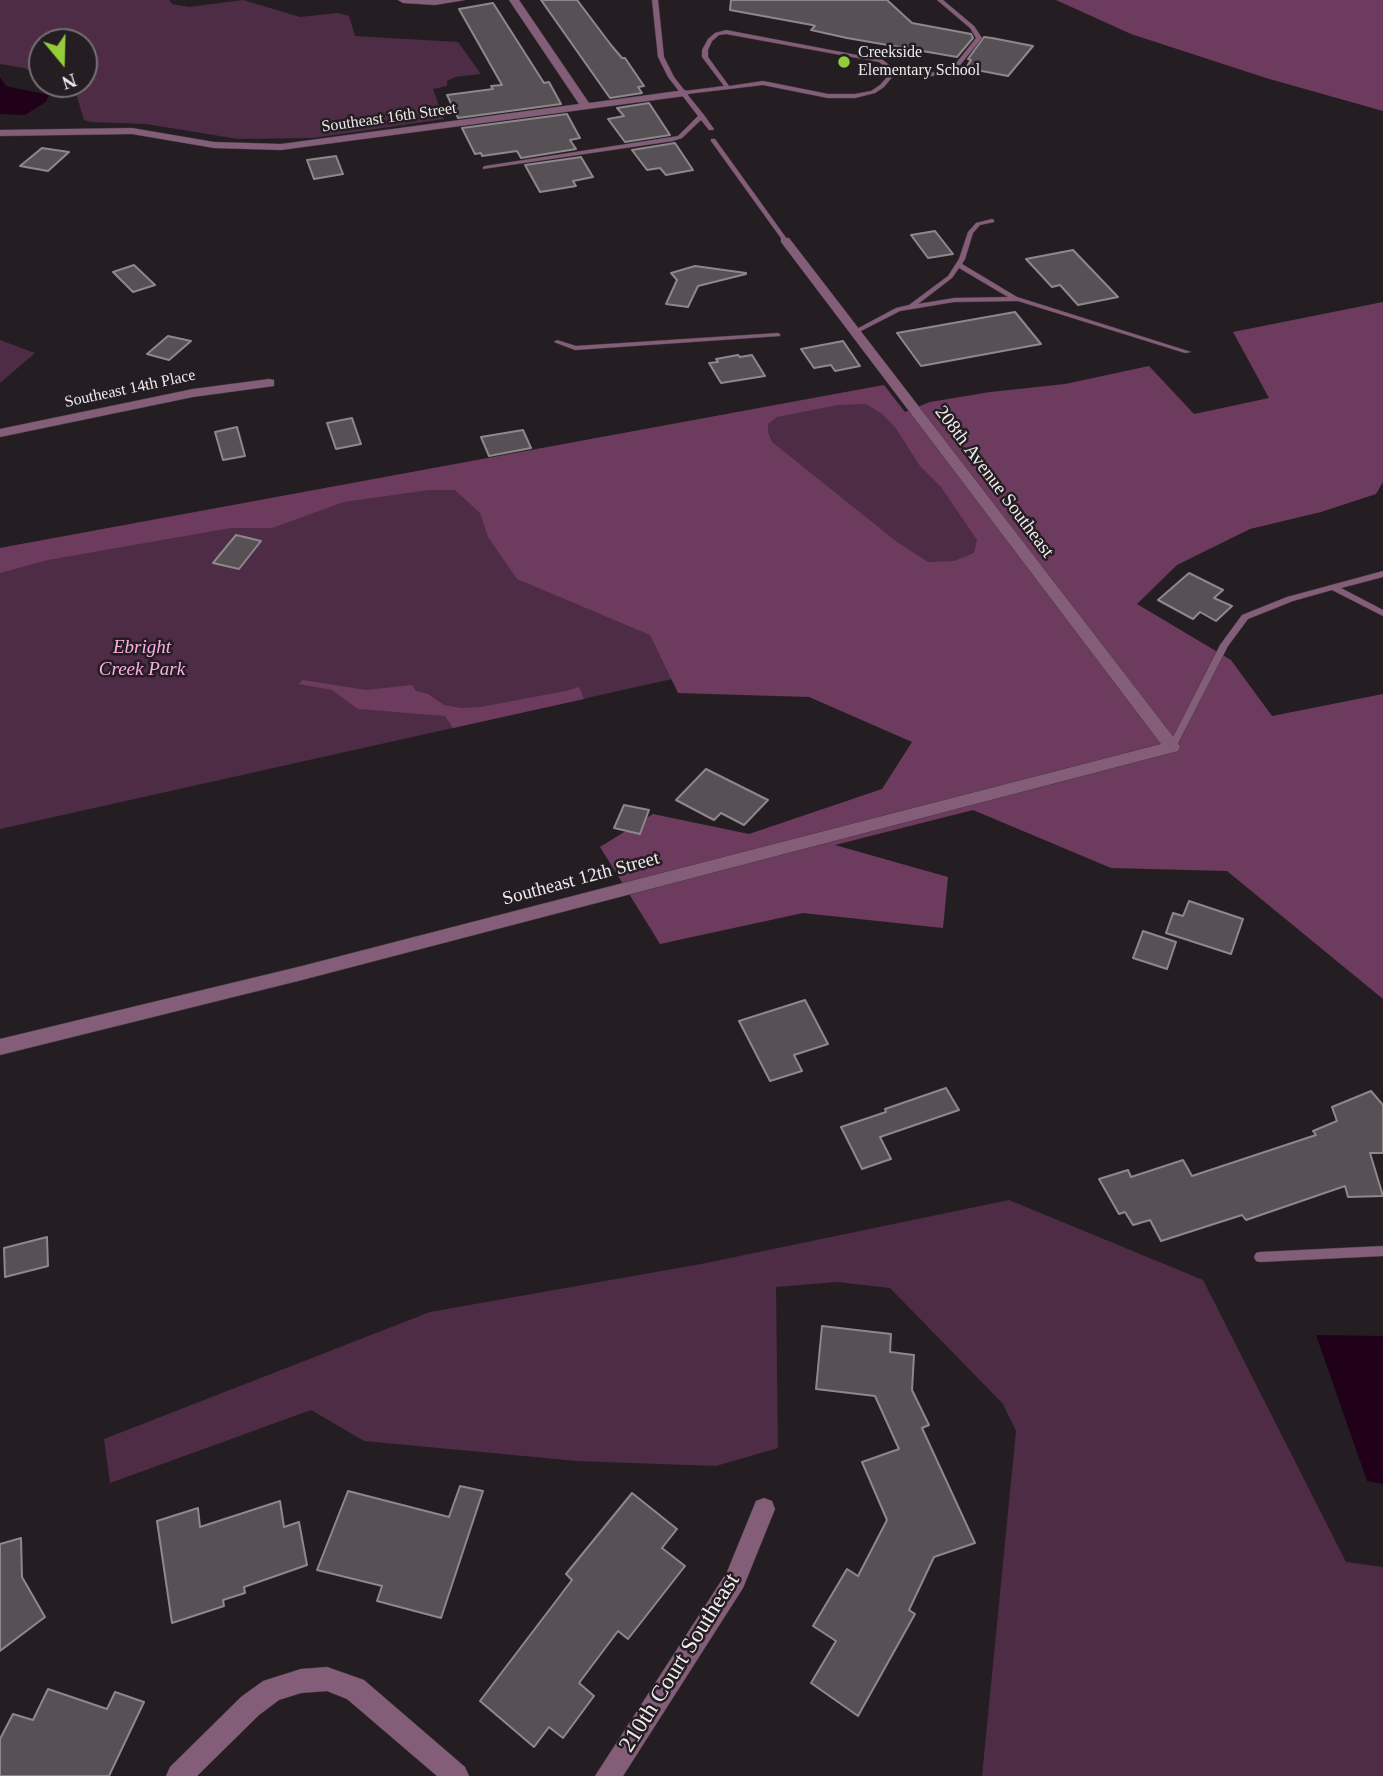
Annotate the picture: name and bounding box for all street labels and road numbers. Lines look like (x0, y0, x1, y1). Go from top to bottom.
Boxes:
street label: Southeast 16th Street (320, 99, 458, 137)
street label: Southeast 14th Place (63, 366, 197, 412)
street label: 208th Avenue Southeast (929, 402, 1059, 562)
street label: Southeast 12th Street (500, 847, 662, 911)
street label: 210th Court Southeast (614, 1568, 746, 1758)

